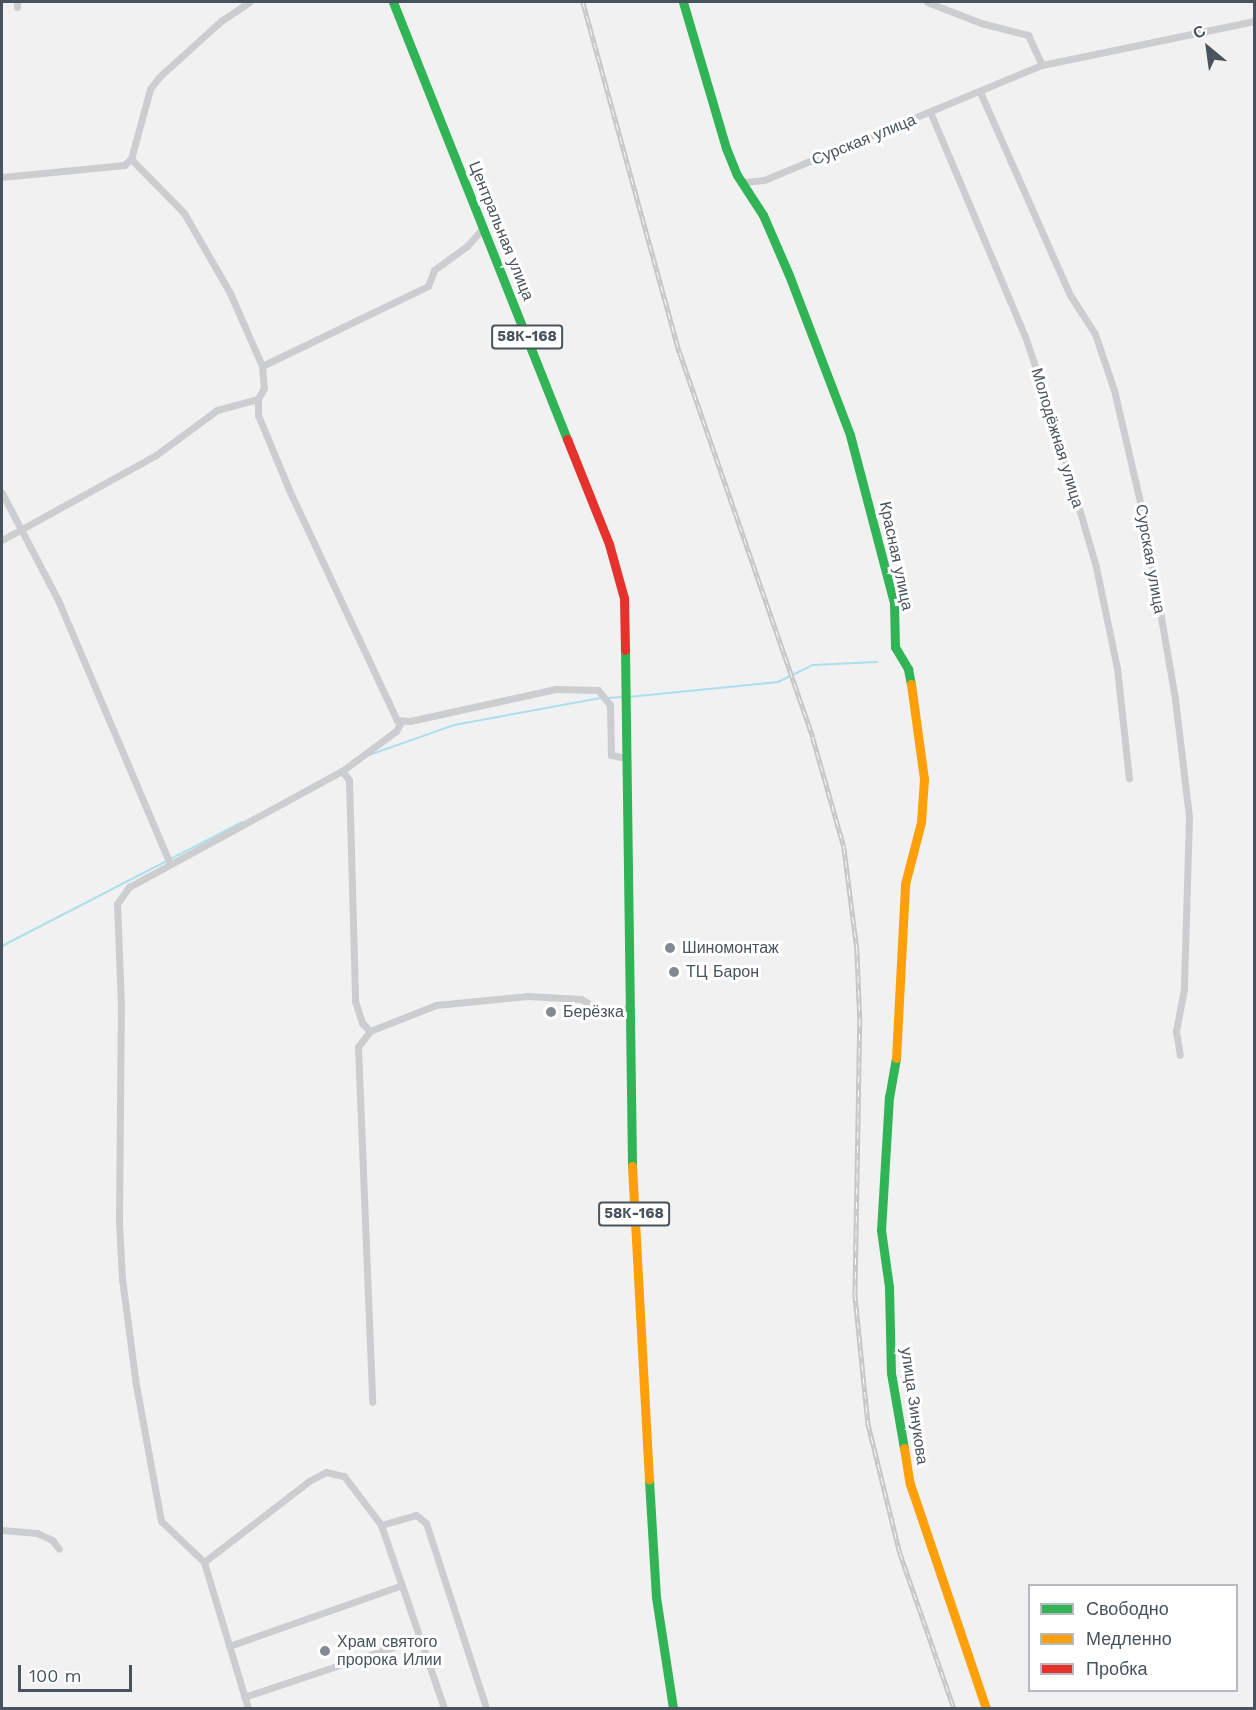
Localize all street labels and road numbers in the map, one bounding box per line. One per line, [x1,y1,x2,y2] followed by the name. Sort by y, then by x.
[809,110,919,170] street label: Сурская улица
[464,159,538,303] street label: Центральная улица
[491,325,563,349] road number: 58К-168
[1027,366,1087,510] street label: Молодёжная улица
[875,500,917,612] street label: Красная улица
[1131,503,1169,615] street label: Сурская улица
[598,1202,670,1226] road number: 58К-168
[896,1346,932,1466] street label: улица Зинукова

